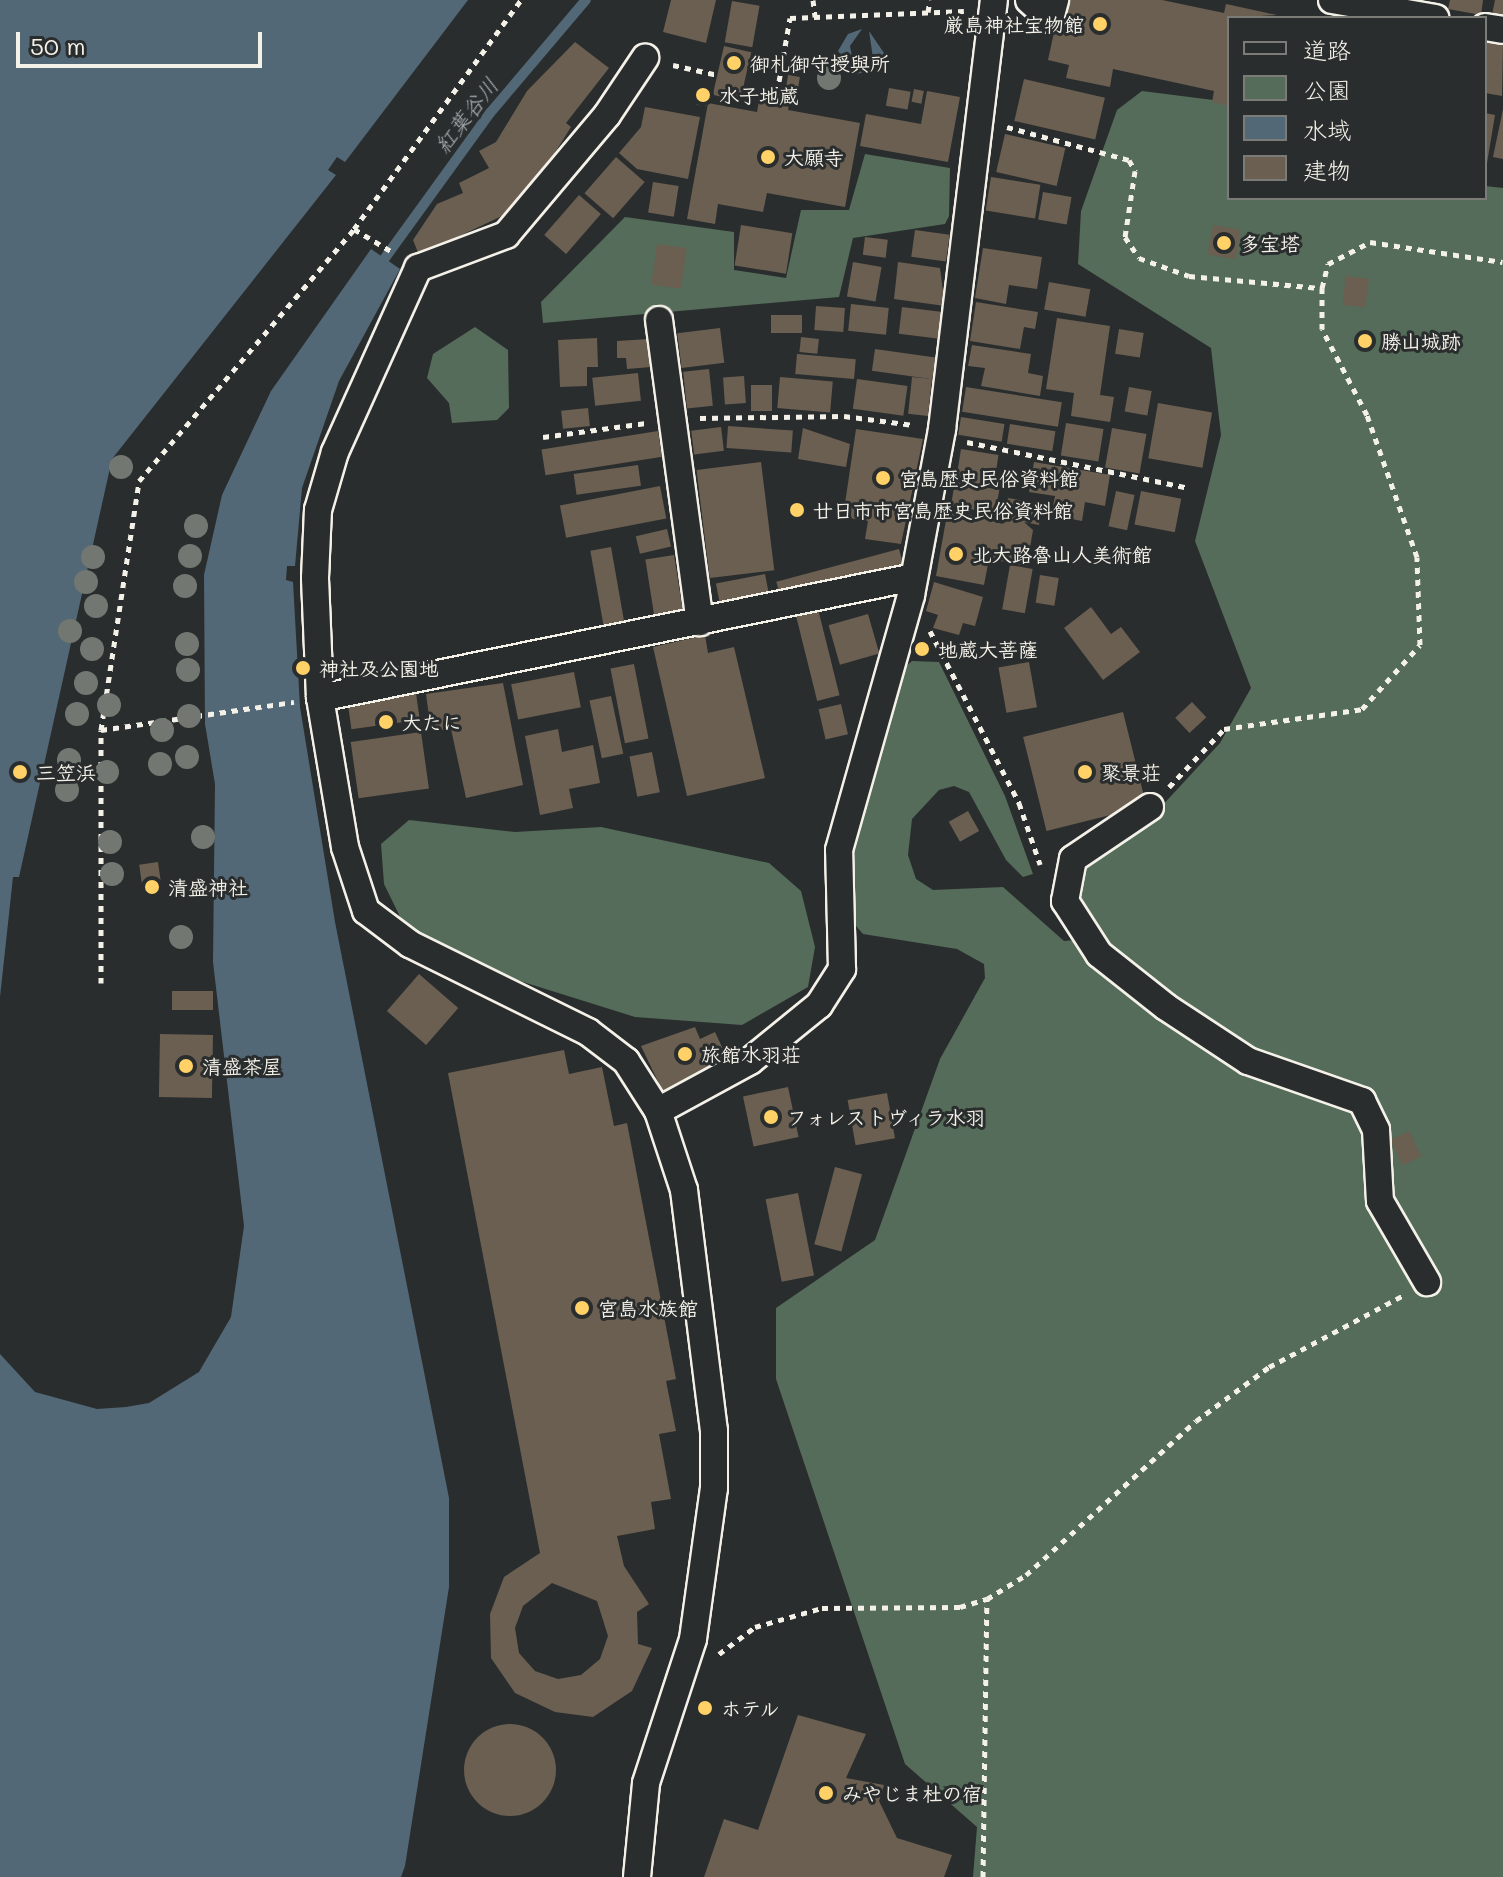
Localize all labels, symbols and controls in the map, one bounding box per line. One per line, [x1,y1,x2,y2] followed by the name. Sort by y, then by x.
[944,12,1084,36] place label: 厳島神社宝物館
[1091,15,1109,33] marker: 厳島神社宝物館
[20,16,266,66] scale bar
[1227,16,1487,200] legend
[30,30,86,61] text: 50 m
[1303,34,1351,65] text: 道路
[750,51,890,75] place label: 御札御守授與所
[725,54,743,72] marker: 御札御守授與所
[429,72,503,158] water label: 紅葉谷川
[1303,74,1351,105] text: 公園
[719,83,799,107] place label: 水子地蔵
[694,86,712,104] marker: 水子地蔵
[1303,114,1351,145] text: 水域
[784,145,844,169] place label: 大願寺
[759,148,777,166] marker: 大願寺
[1303,154,1351,185] text: 建物
[1240,231,1300,255] place label: 多宝塔
[1215,234,1233,252] marker: 多宝塔
[1381,329,1461,353] place label: 勝山城跡
[1356,332,1374,350] marker: 勝山城跡
[899,466,1079,490] place label: 宮島歴史民俗資料館
[874,469,892,487] marker: 宮島歴史民俗資料館
[813,498,1073,522] place label: 廿日市市宮島歴史民俗資料館
[788,501,806,519] marker: 廿日市市宮島歴史民俗資料館
[972,542,1152,566] place label: 北大路魯山人美術館
[947,545,965,563] marker: 北大路魯山人美術館
[938,637,1038,661] place label: 地蔵大菩薩
[913,640,931,658] marker: 地蔵大菩薩
[319,656,439,680] place label: 神社及公園地
[294,659,312,677] marker: 神社及公園地
[402,710,462,734] place label: 大たに
[377,713,395,731] marker: 大たに
[36,760,96,784] place label: 三笠浜
[1101,760,1161,784] place label: 聚景荘
[11,763,29,781] marker: 三笠浜
[1076,763,1094,781] marker: 聚景荘
[168,875,248,899] place label: 清盛神社
[143,878,161,896] marker: 清盛神社
[701,1042,801,1066] place label: 旅館水羽荘
[676,1045,694,1063] marker: 旅館水羽荘
[202,1054,282,1078] place label: 清盛茶屋
[177,1057,195,1075] marker: 清盛茶屋
[787,1105,987,1129] place label: フォレストヴィラ水羽
[762,1108,780,1126] marker: フォレストヴィラ水羽
[598,1296,698,1320] place label: 宮島水族館
[573,1299,591,1317] marker: 宮島水族館
[721,1696,781,1720] place label: ホテル
[696,1699,714,1717] marker: ホテル
[842,1781,982,1805] place label: みやじま杜の宿
[817,1784,835,1802] marker: みやじま杜の宿

